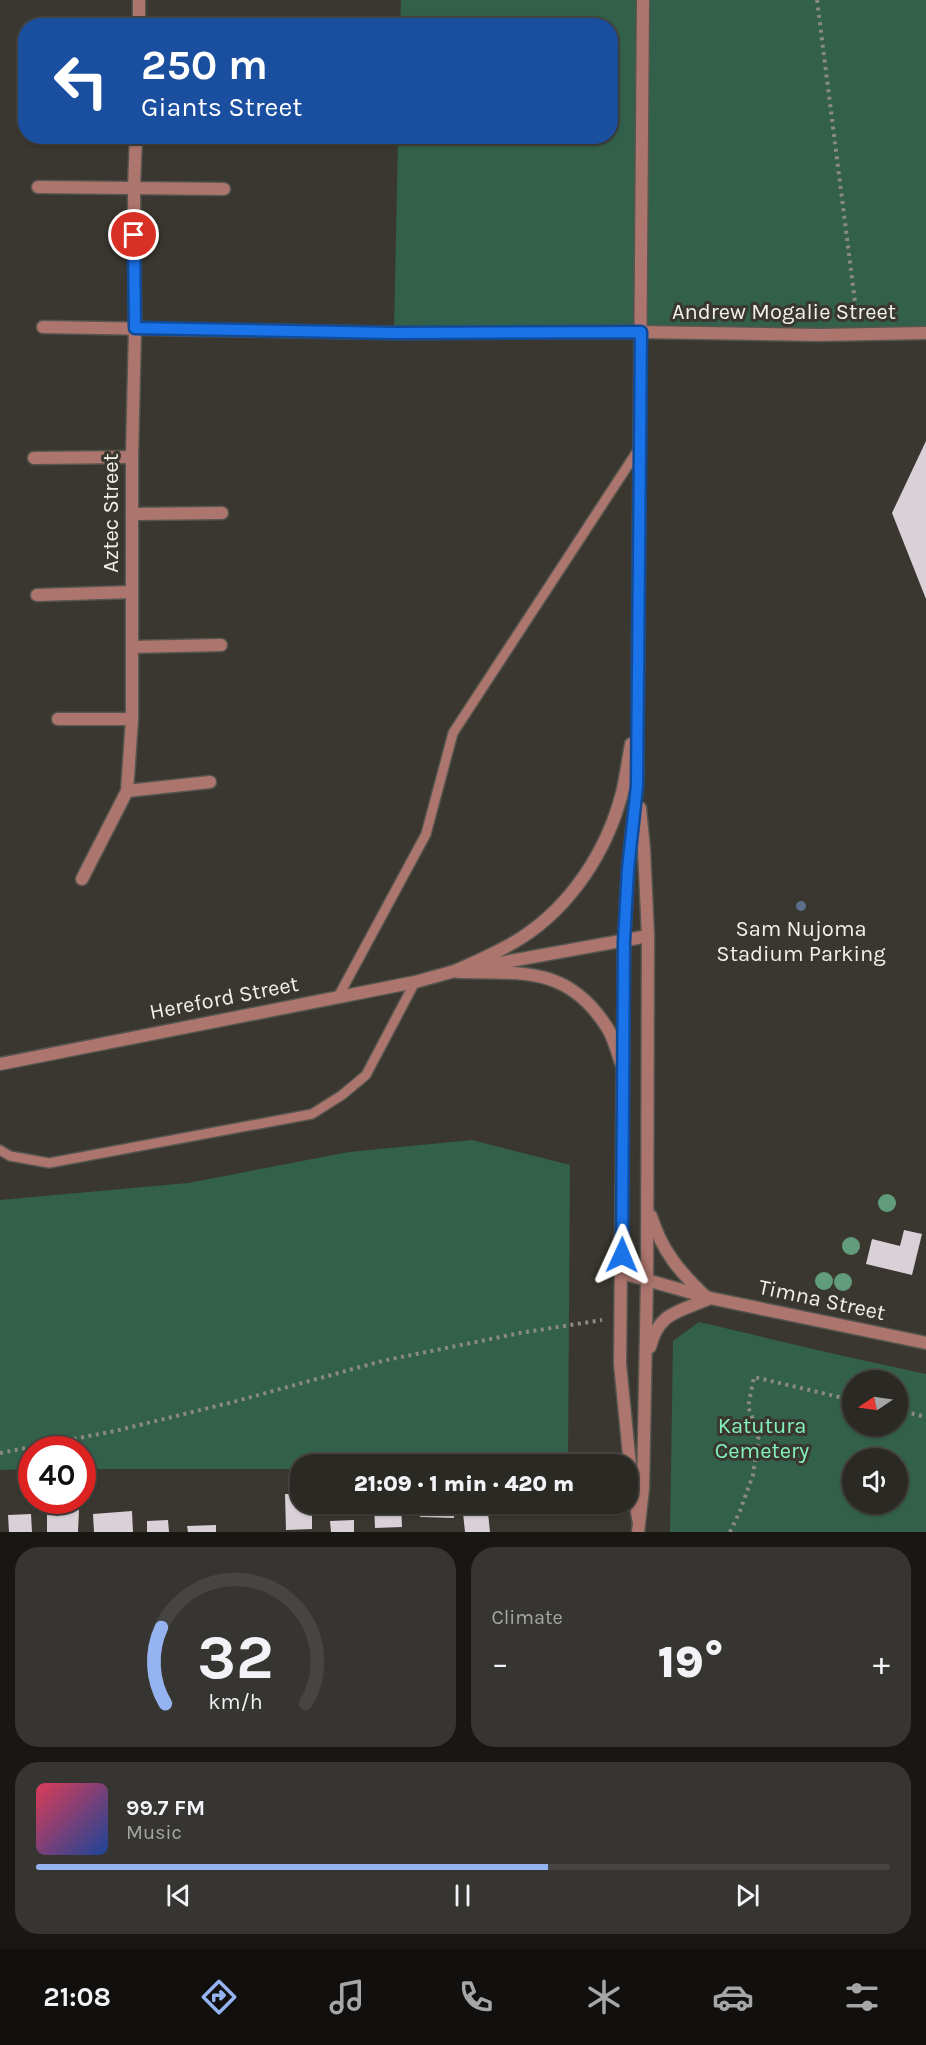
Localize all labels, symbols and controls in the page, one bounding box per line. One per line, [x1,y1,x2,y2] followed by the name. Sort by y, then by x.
[141,40,268,90] text: 250 m
[42,42,120,120] icon: left
[141,91,302,123] text: Giants Street
[108,209,159,260] pin
[117,218,150,251] icon: arrive
[672,299,896,325] street label: Andrew Mogalie Street
[98,453,124,573] street label: Aztec Street
[794,899,808,913] marker: Sam Nujoma Stadium Parking
[716,916,886,967] place label: Sam Nujoma Stadium Parking
[147,971,301,1025] street label: Hereford Street
[590,1223,654,1287] position arrow
[756,1274,888,1326] street label: Timna Street
[842,1370,908,1436] north arrow
[842,1370,908,1514] map controls
[715,1413,809,1464] park label: Katutura Cemetery
[18,1436,96,1514] speed limit sign: 40
[842,1448,908,1514] button: sound
[354,1471,574,1497] text: 21:09 · 1 min · 420 m
[492,1606,563,1629] text: Climate
[197,1621,274,1694] text: 32
[658,1636,724,1688] text: 19°
[492,1644,509,1682] text: −
[873,1644,890,1682] text: +
[208,1689,262,1714] text: km/h
[126,1795,205,1821] text: 99.7 FM
[126,1821,182,1844] text: Music
[162,1879,195,1912] icon: previous
[446,1879,479,1912] icon: pause
[731,1879,764,1912] icon: next
[198,1976,240,2018] icon: directions
[326,1976,368,2018] icon: music
[455,1976,497,2018] icon: phone
[583,1976,625,2018] icon: climate
[712,1976,754,2018] icon: car
[841,1976,883,2018] icon: filters
[43,1981,111,2013] text: 21:08

